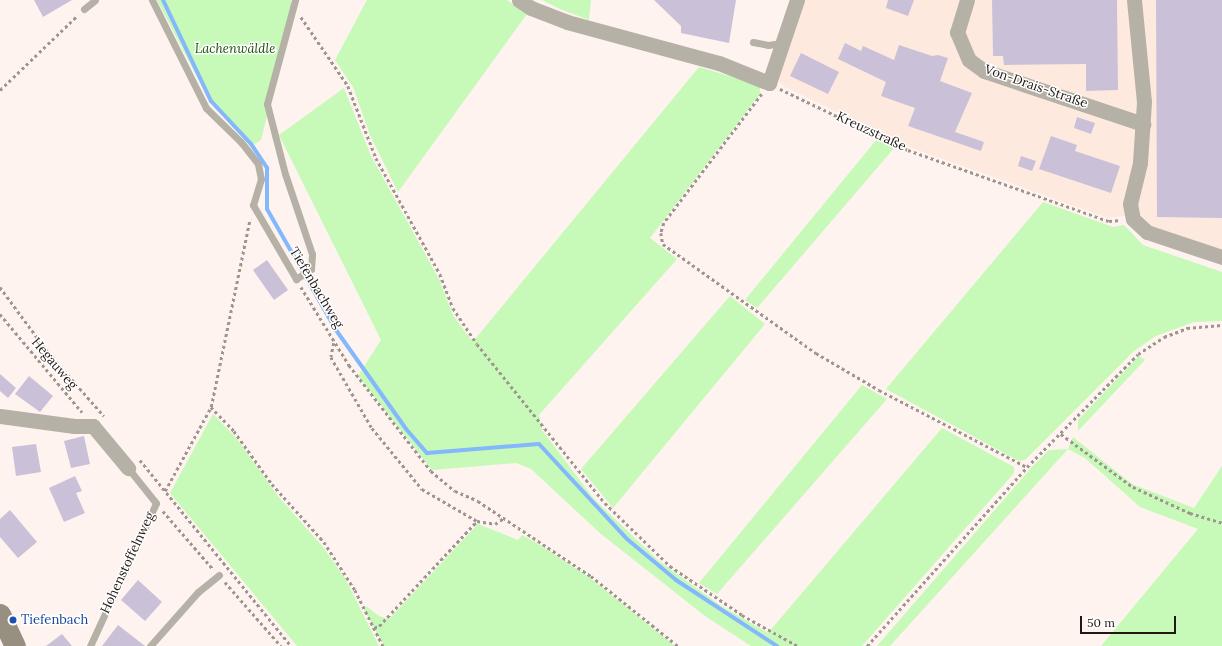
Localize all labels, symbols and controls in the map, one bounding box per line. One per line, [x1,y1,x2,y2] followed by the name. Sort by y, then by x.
[195,41,275,57] park label: Lachenwäldle
[982,62,1090,112] street label: Von-Drais-Straße
[834,109,908,155] street label: Kreuzstraße
[286,245,346,331] street label: Tiefenbachweg
[28,335,80,393] street label: Hegauweg
[98,510,158,616] street label: Hohenstoffelnweg
[1082,608,1178,634] scale bar
[21,612,88,628] place label: Tiefenbach
[8,615,18,625] marker: Tiefenbach
[1087,615,1115,630] text: 50 m

